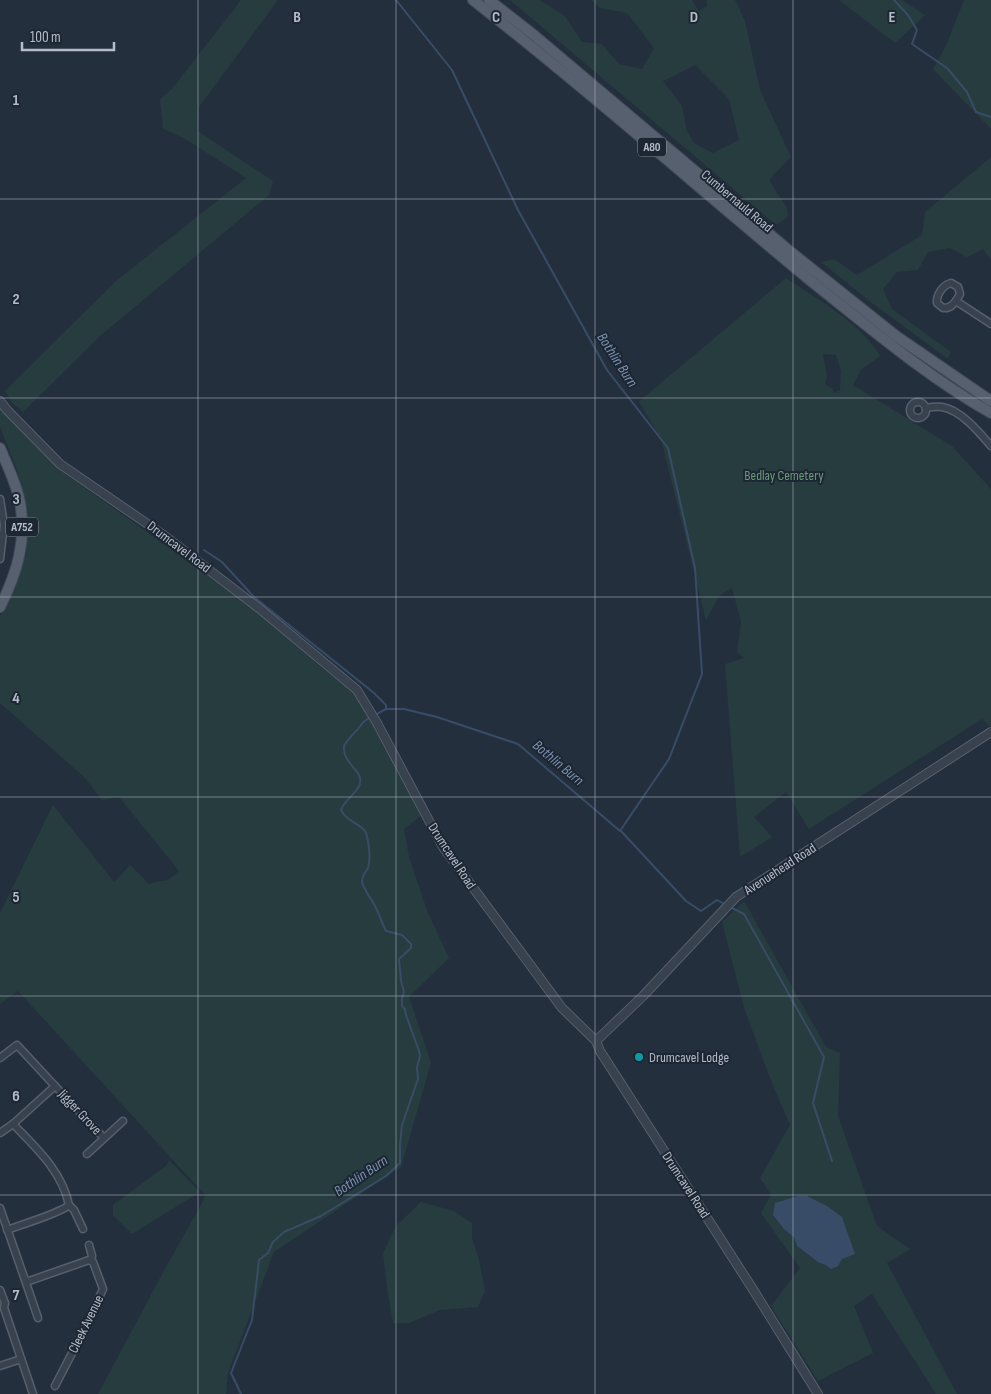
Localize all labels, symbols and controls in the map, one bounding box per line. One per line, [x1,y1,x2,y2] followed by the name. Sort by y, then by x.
[293,8,301,27] text: B
[492,8,500,27] text: C
[690,8,698,27] text: D
[889,8,896,27] text: E
[22,20,115,52] scale bar
[30,28,61,47] text: 100 m
[13,91,20,110] text: 1
[638,138,666,156] road number: A80
[698,166,776,236] street label: Cumbernauld Road
[12,290,20,309] text: 2
[592,329,642,391] water label: Bothlin Burn
[744,467,824,484] park label: Bedlay Cemetery
[12,490,20,509] text: 3
[144,517,214,577] street label: Drumcavel Road
[6,518,38,536] road number: A752
[12,689,20,708] text: 4
[529,736,587,790] water label: Bothlin Burn
[424,820,480,892] street label: Drumcavel Road
[740,839,819,899] street label: Avenuehead Road
[12,888,20,907] text: 5
[649,1049,729,1066] place label: Drumcavel Lodge
[633,1051,645,1063] marker: Drumcavel Lodge
[54,1085,105,1138] street label: Jigger Grove
[12,1087,20,1106] text: 6
[658,1149,714,1221] street label: Drumcavel Road
[330,1151,392,1201] water label: Bothlin Burn
[13,1286,20,1305] text: 7
[65,1292,107,1356] street label: Cleek Avenue

